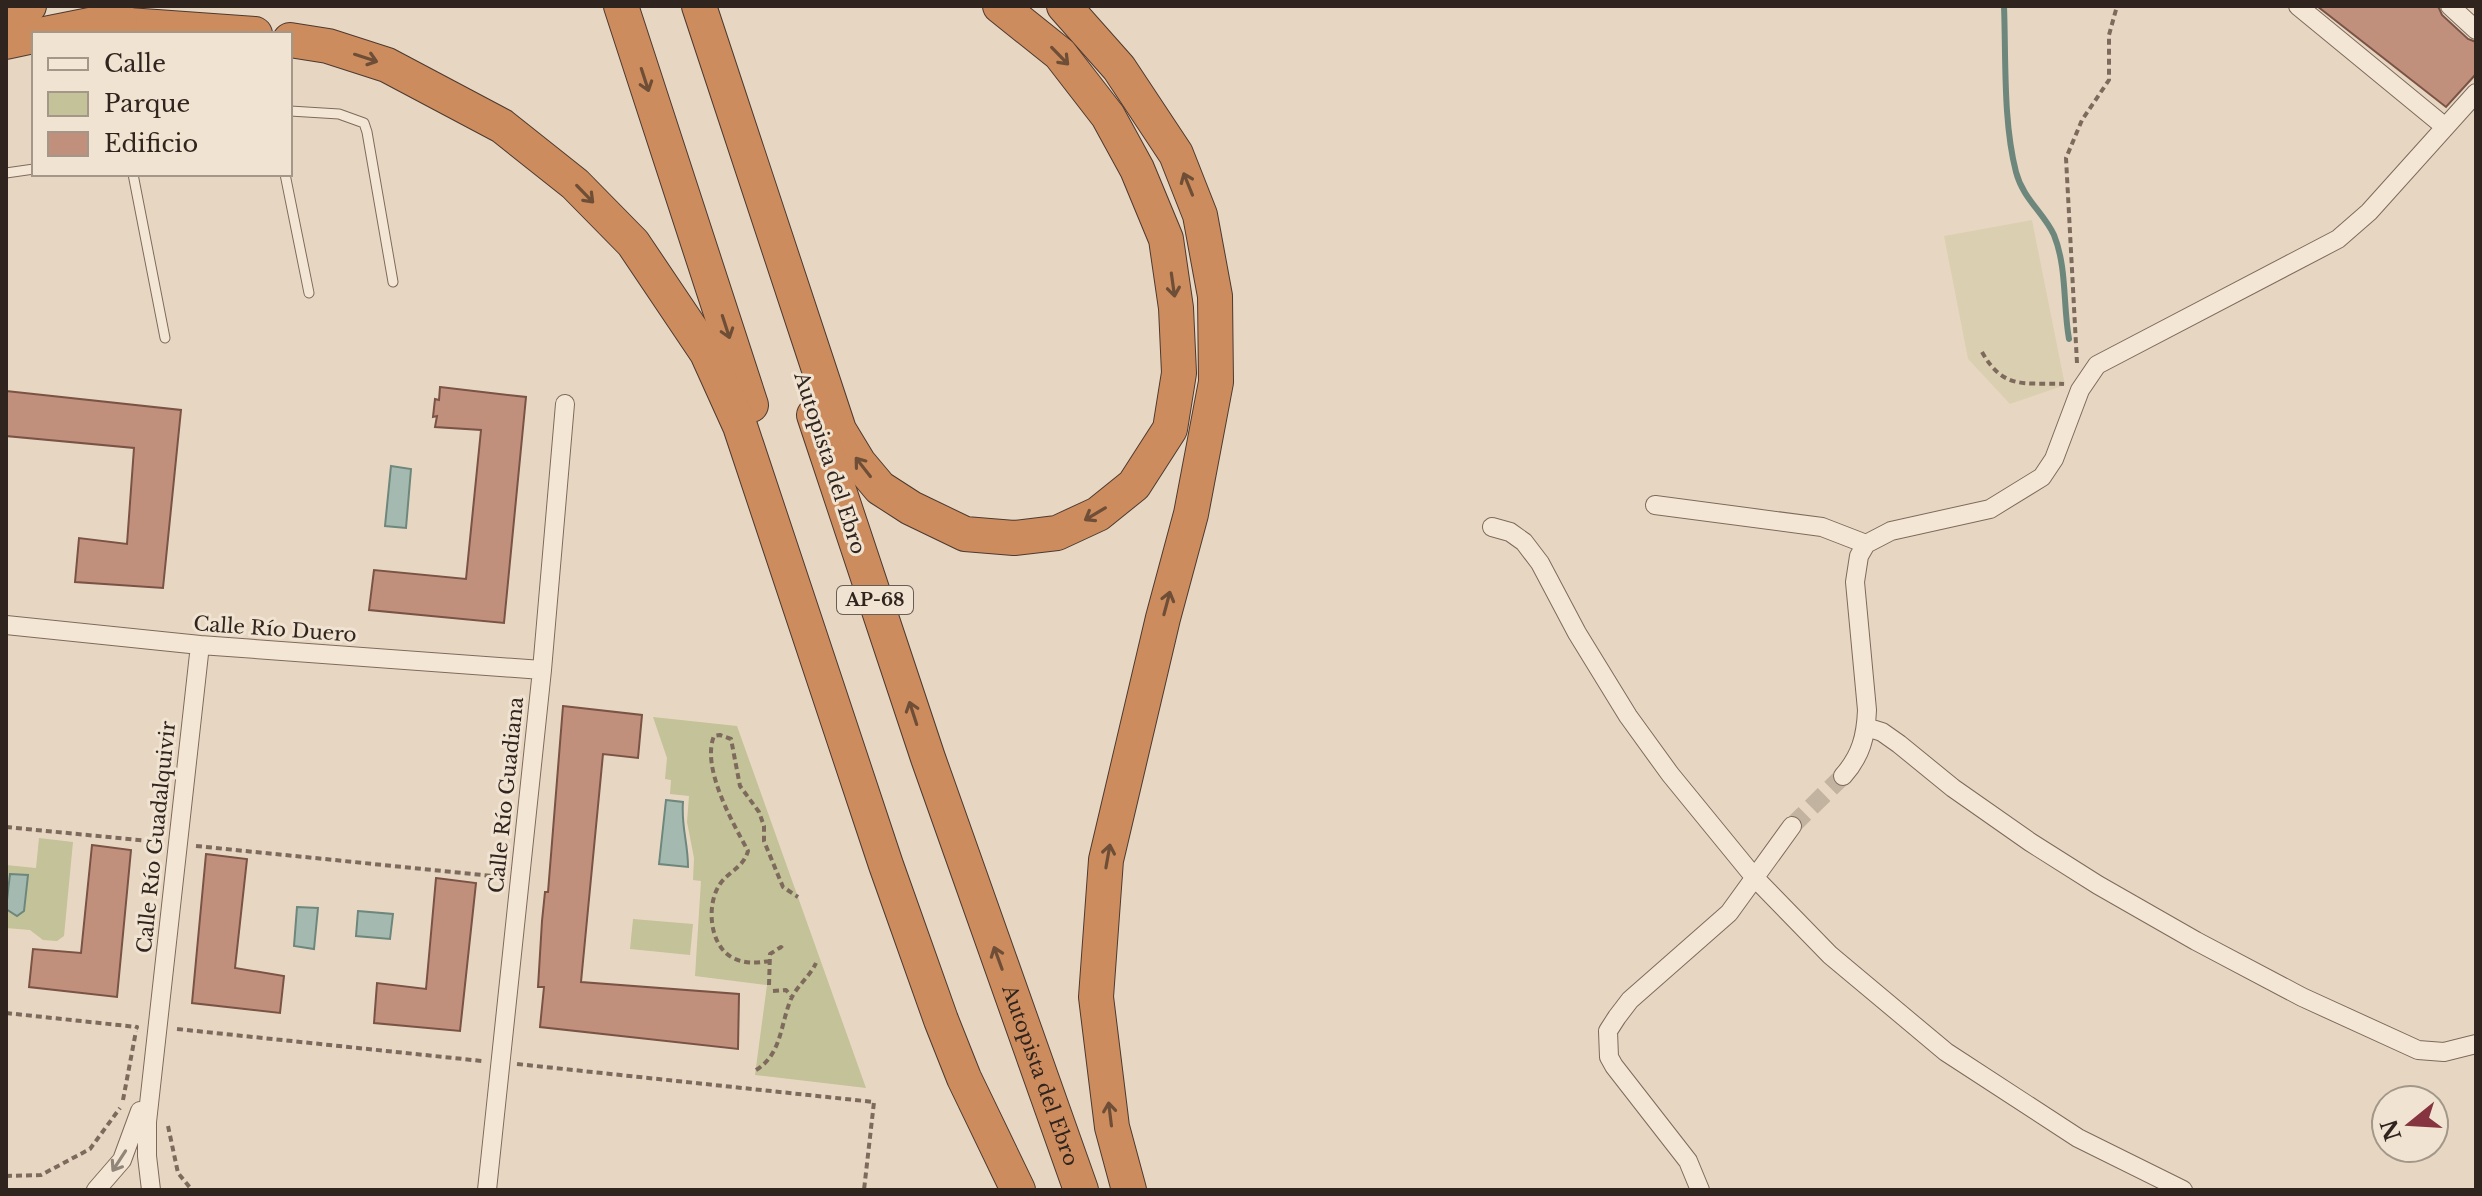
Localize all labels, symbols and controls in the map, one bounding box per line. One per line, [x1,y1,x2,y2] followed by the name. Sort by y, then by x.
[32,32,292,176] legend
[1050,46,1069,66] one-way arrow
[104,49,166,78] text: Calle
[353,52,378,67] one-way arrow
[639,67,653,92] one-way arrow
[104,89,190,118] text: Parque
[104,129,198,158] text: Edificio
[1180,172,1194,197] one-way arrow
[575,184,594,203] one-way arrow
[1166,272,1181,297] one-way arrow
[719,314,734,340] one-way arrow
[789,368,871,557] street label: Autopista del Ebro
[854,457,871,478] one-way arrow
[1084,506,1107,522] one-way arrow
[837,586,913,614] road number: AP-68
[1161,590,1176,616] one-way arrow
[193,611,357,647] street label: Calle Río Duero
[484,695,528,894] street label: Calle Río Guadiana
[905,700,920,725] one-way arrow
[132,719,180,954] street label: Calle Río Guadalquivir
[1101,843,1116,869] one-way arrow
[990,946,1005,971] one-way arrow
[997,981,1083,1169] street label: Autopista del Ebro
[2370,1084,2450,1164] north arrow
[1103,1101,1118,1128] one-way arrow
[2375,1116,2407,1144] text: N
[110,1149,126,1172] one-way arrow

